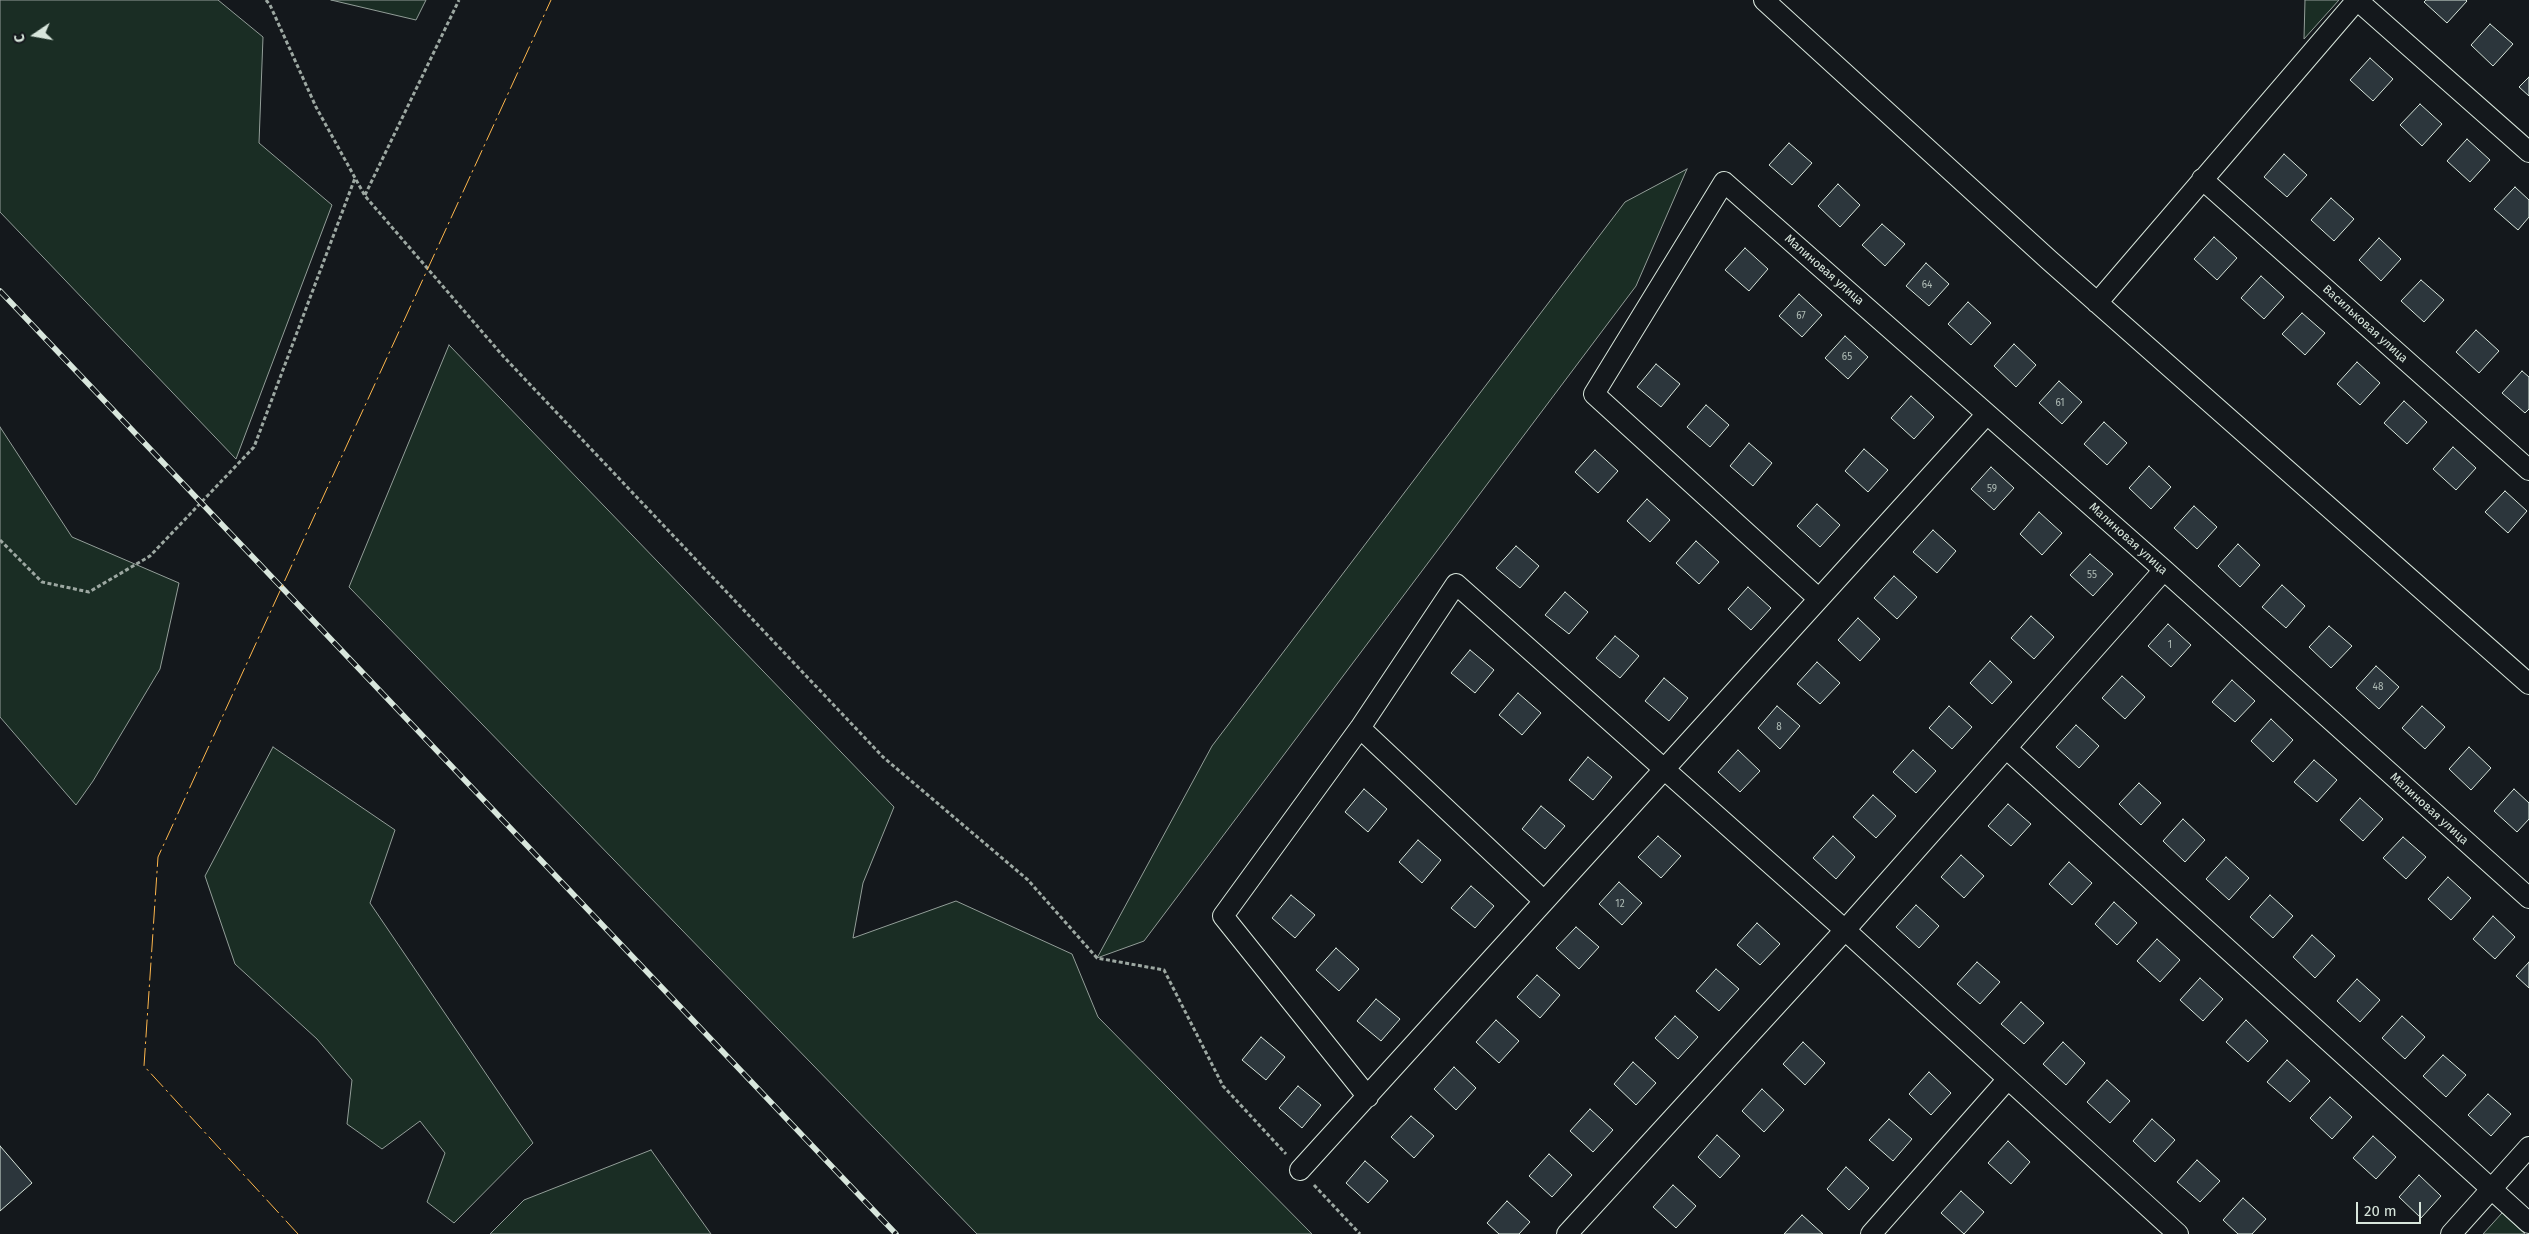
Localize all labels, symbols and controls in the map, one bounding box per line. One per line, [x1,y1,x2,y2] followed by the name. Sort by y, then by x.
[10,10,60,60] north arrow
[11,33,29,44] text: С
[1781,232,1867,308] street label: Малиновая улица
[1922,279,1932,291] house number: 64
[2320,282,2410,366] street label: Васильковая улица
[1796,310,1806,322] house number: 67
[1842,351,1852,363] house number: 65
[2055,397,2065,409] house number: 61
[1987,483,1997,495] house number: 59
[2086,500,2170,578] street label: Малиновая улица
[2087,569,2097,581] house number: 55
[2168,639,2172,651] house number: 1
[2373,681,2383,693] house number: 48
[1776,721,1782,733] house number: 8
[2387,770,2471,848] street label: Малиновая улица
[1615,898,1625,910] house number: 12
[2359,1192,2424,1224] scale bar
[2364,1202,2397,1220] text: 20 m

